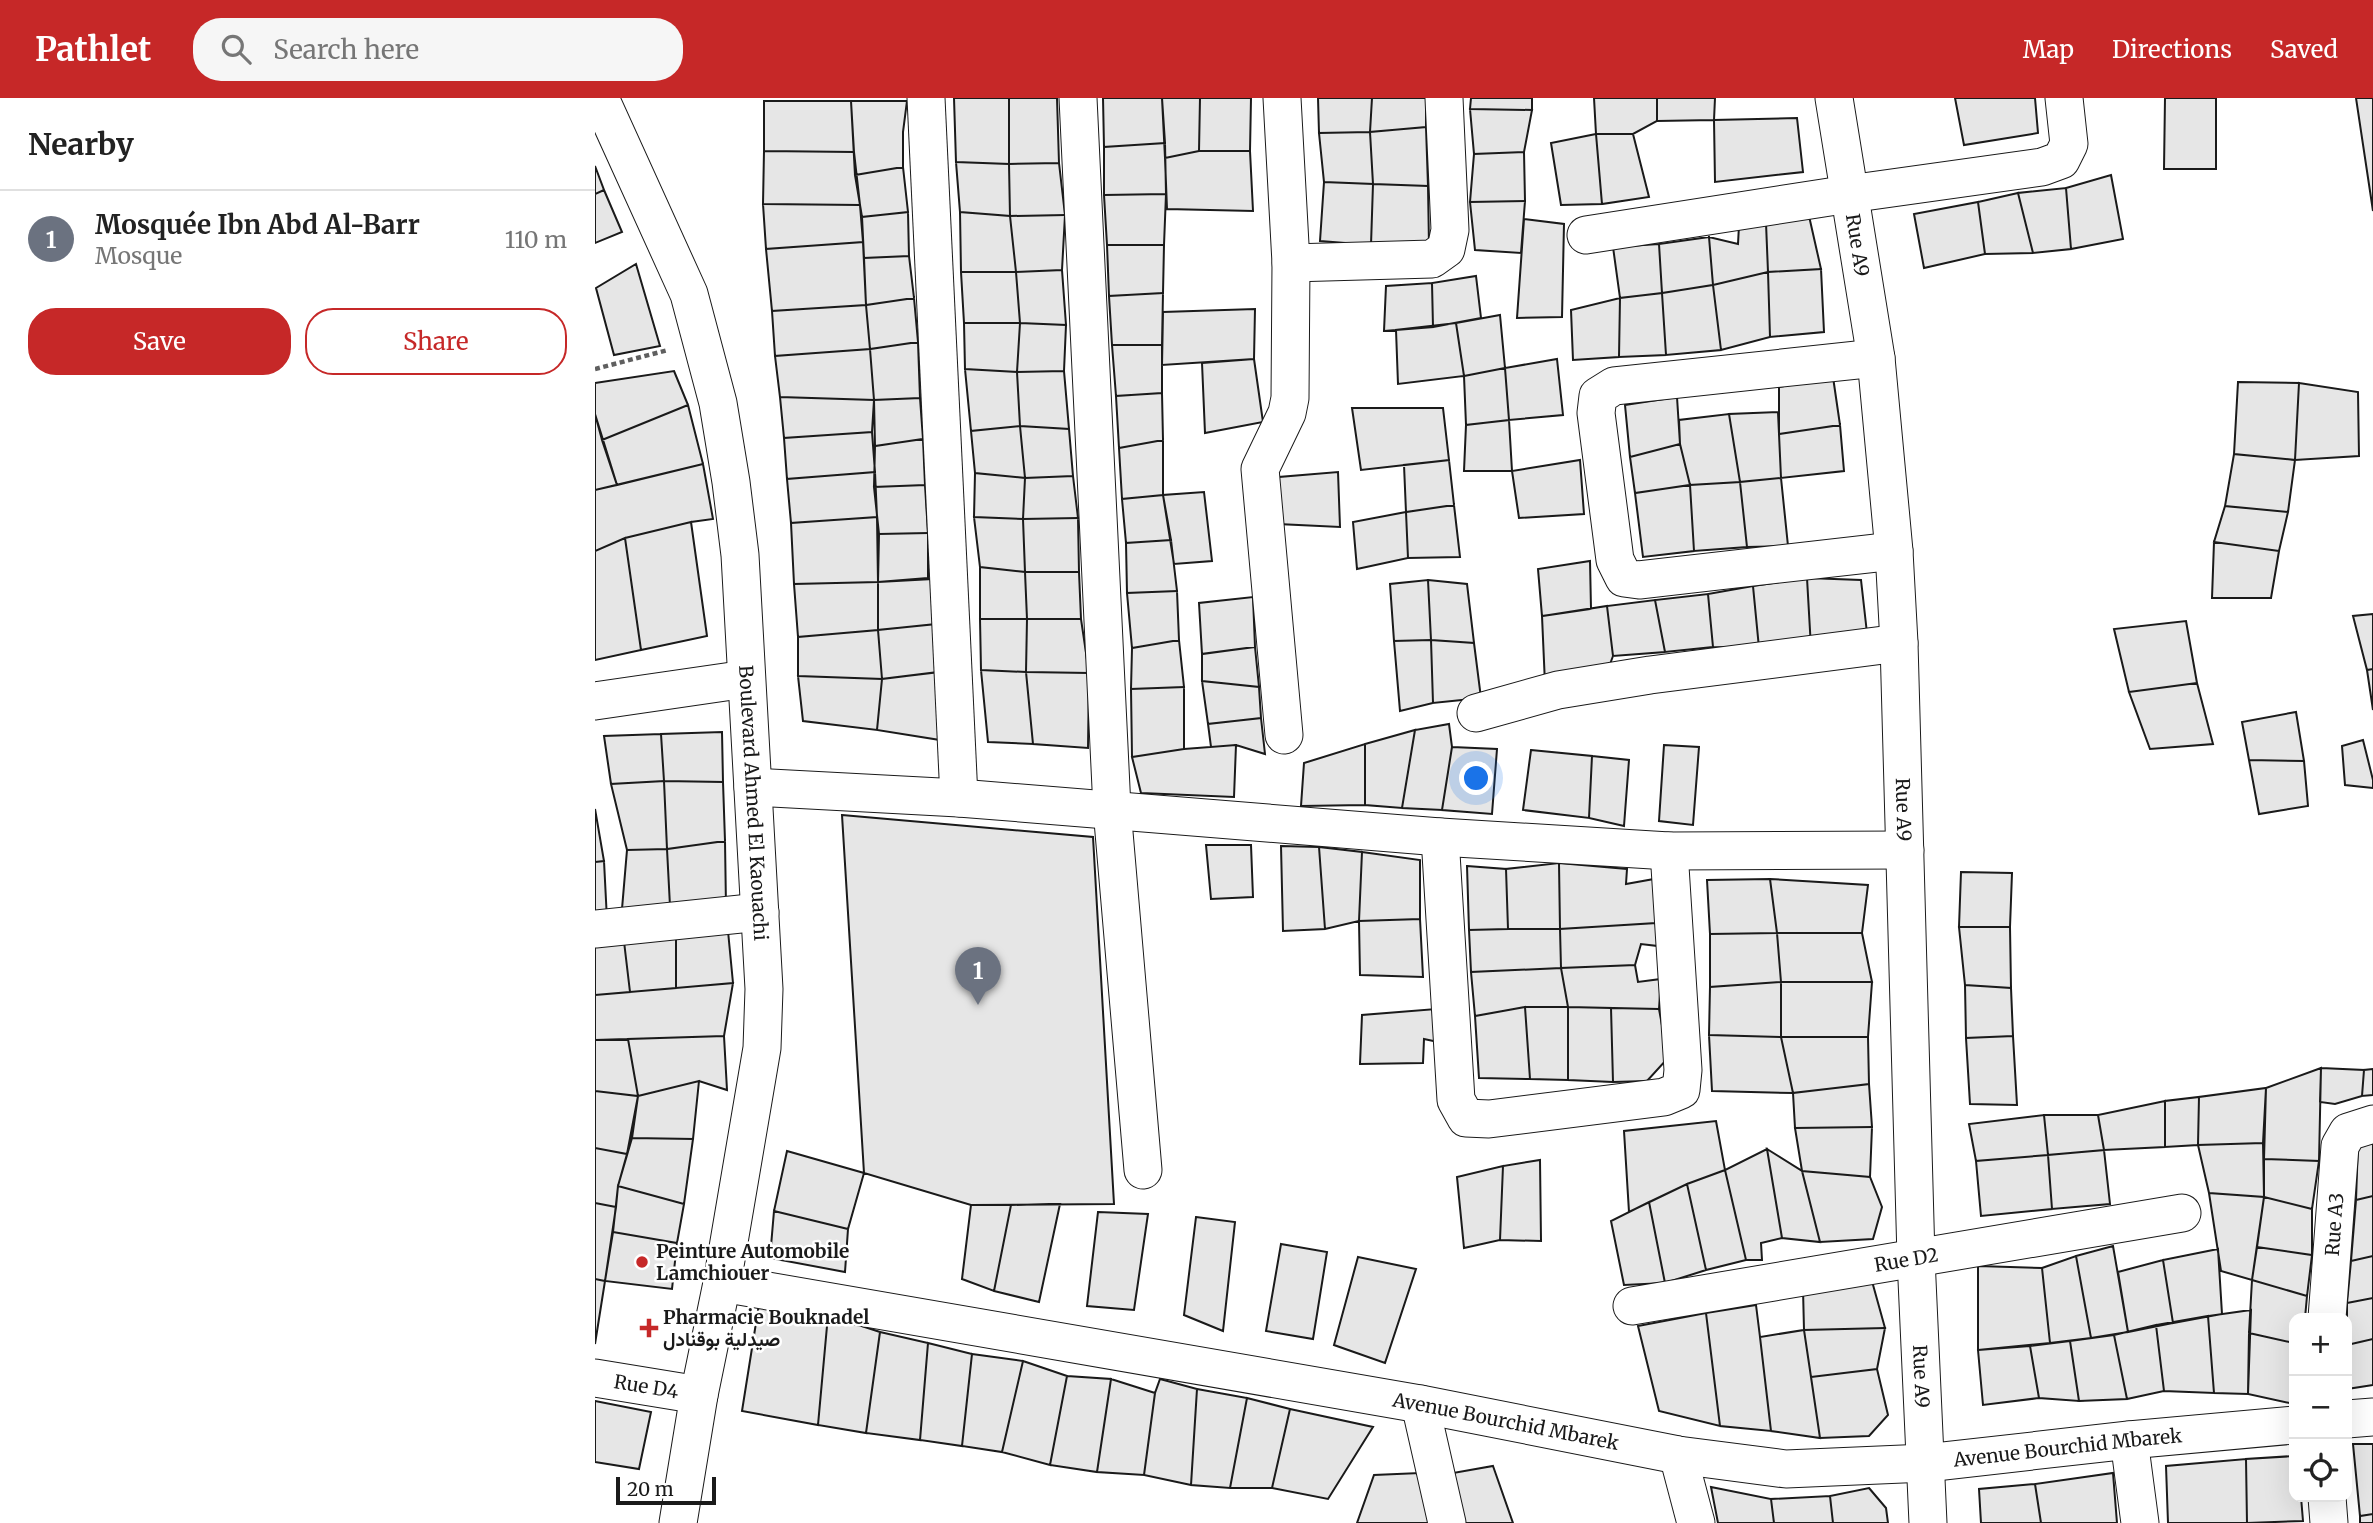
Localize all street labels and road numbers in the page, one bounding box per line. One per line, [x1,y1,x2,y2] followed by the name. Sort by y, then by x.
[1841,212,1875,278] street label: Rue A9
[734,665,773,941] street label: Boulevard Ahmed El Kaouachi
[1891,778,1916,842] street label: Rue A9
[2320,1192,2348,1257] street label: Rue A3
[1872,1242,1940,1277] street label: Rue D2
[1908,1344,1935,1408] street label: Rue A9
[612,1369,681,1404] street label: Rue D4
[1390,1387,1621,1455] street label: Avenue Bourchid Mbarek
[1951,1423,2183,1472] street label: Avenue Bourchid Mbarek

